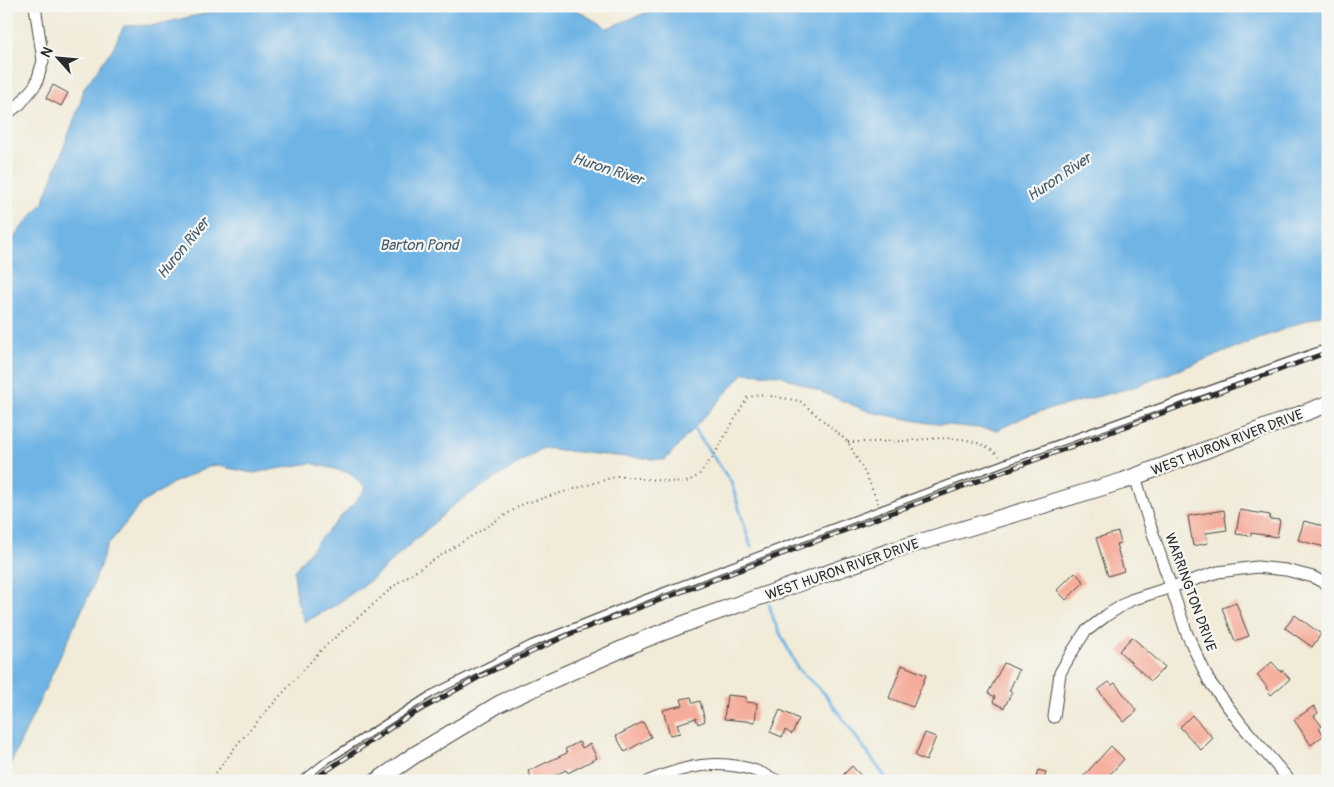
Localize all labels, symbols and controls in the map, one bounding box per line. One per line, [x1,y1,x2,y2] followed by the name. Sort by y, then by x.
[32,32,82,82] north arrow
[37,44,57,60] text: N
[1024,148,1096,206] water label: Huron River
[570,149,647,190] water label: Huron River
[153,213,215,283] water label: Huron River
[380,236,460,255] water label: Barton Pond
[1149,406,1305,479] street label: WEST HURON RIVER DRIVE
[1161,531,1220,654] street label: WARRINGTON DRIVE
[763,535,921,604] street label: WEST HURON RIVER DRIVE

